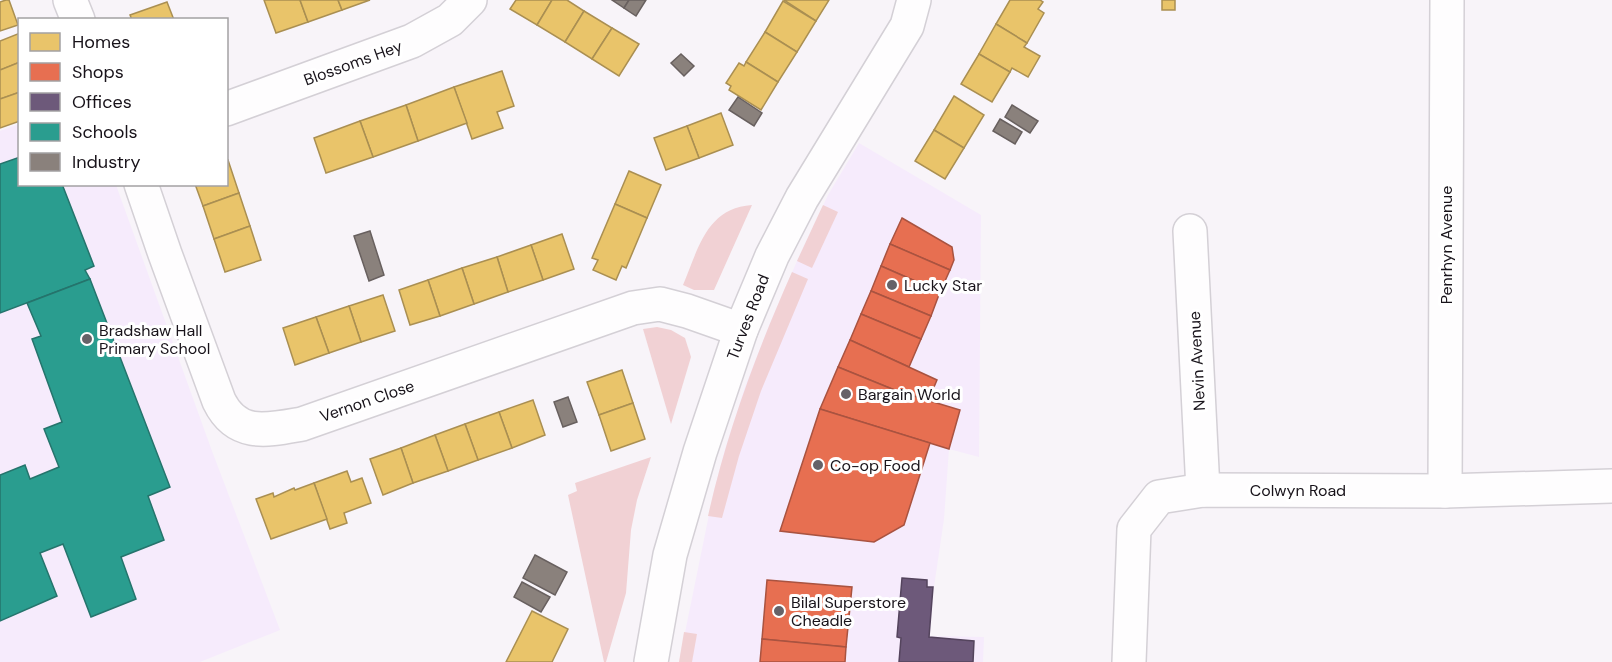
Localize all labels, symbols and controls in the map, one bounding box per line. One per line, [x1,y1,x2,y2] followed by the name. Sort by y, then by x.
[18,18,228,186] legend
[72,30,130,54] text: Homes
[301,35,405,91] street label: Blossoms Hey
[72,60,124,84] text: Shops
[72,90,132,114] text: Offices
[72,120,137,144] text: Schools
[72,150,141,174] text: Industry
[1436,186,1457,304] street label: Penrhyn Avenue
[722,271,774,363] street label: Turves Road
[904,275,982,296] place label: Lucky Star
[885,278,899,292] marker: Lucky Star
[1184,311,1210,411] street label: Nevin Avenue
[99,320,210,359] place label: Bradshaw Hall Primary School
[80,332,94,346] marker: Bradshaw Hall Primary School
[317,375,417,427] street label: Vernon Close
[858,384,961,405] place label: Bargain World
[839,387,853,401] marker: Bargain World
[830,455,921,476] place label: Co-op Food
[811,458,825,472] marker: Co-op Food
[1250,480,1346,501] street label: Colwyn Road
[791,592,906,631] place label: Bilal Superstore Cheadle
[772,604,786,618] marker: Bilal Superstore Cheadle

